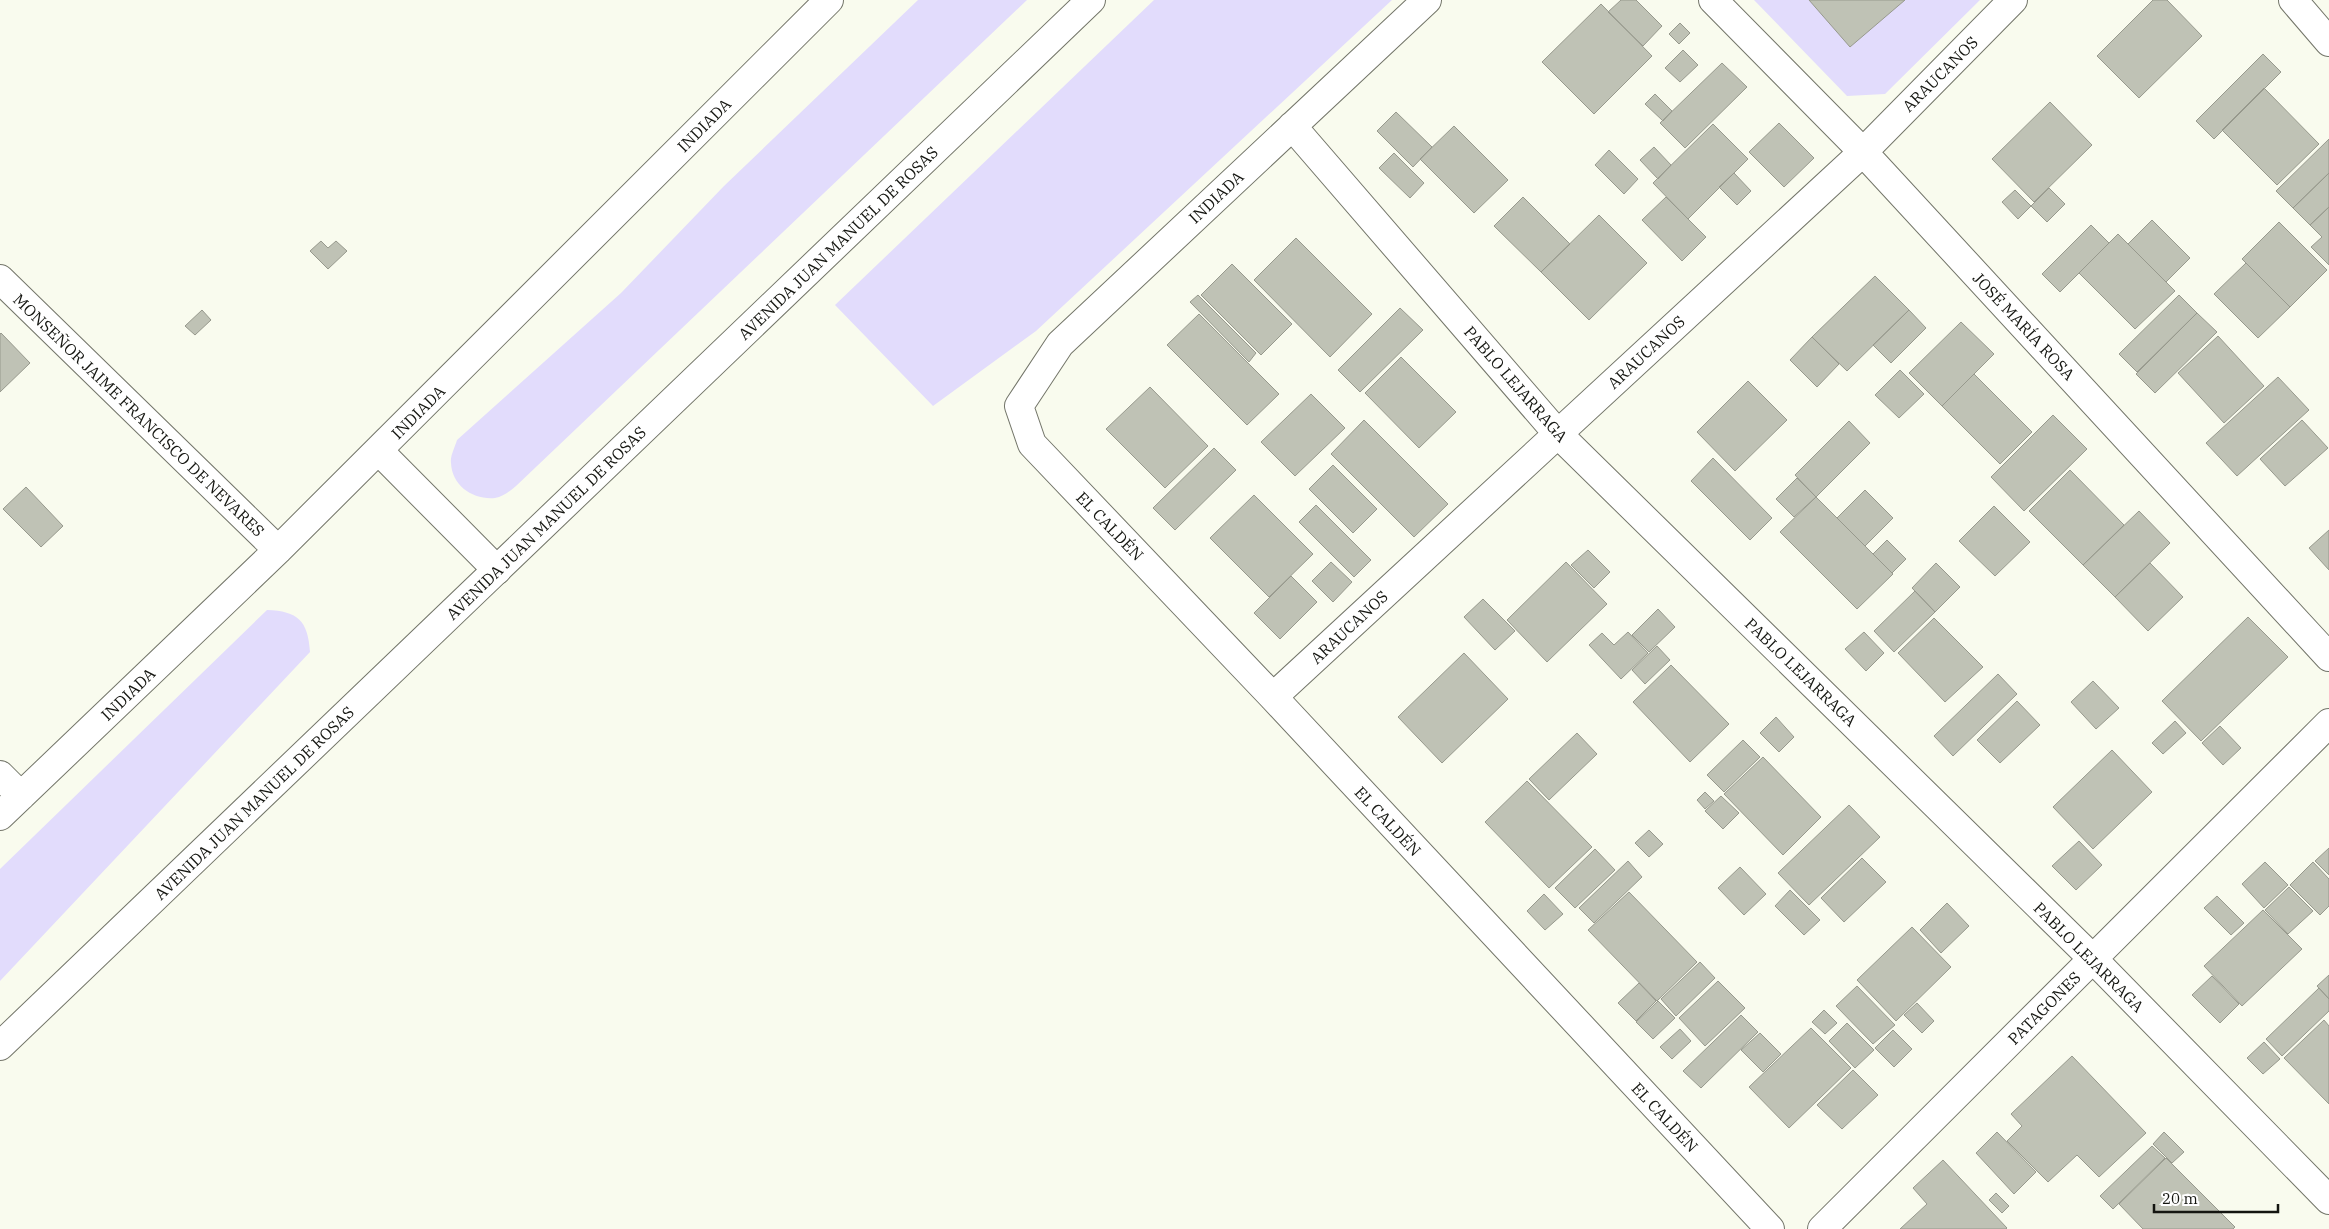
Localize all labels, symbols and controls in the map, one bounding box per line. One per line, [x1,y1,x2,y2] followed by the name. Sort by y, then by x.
[1898,32,1982,116] street label: ARAUCANOS
[673,94,735,156] street label: INDIADA
[734,142,942,344] street label: AVENIDA JUAN MANUEL DE ROSAS
[1184,167,1248,227] street label: INDIADA
[1969,267,2080,384] street label: JOSÉ MARÍA ROSA
[9,289,269,541] street label: MONSEÑOR JAIME FRANCISCO DE NEVARES
[1603,311,1689,393] street label: ARAUCANOS
[1460,322,1572,446] street label: PABLO LEJARRAGA
[387,381,449,443] street label: INDIADA
[442,422,650,624] street label: AVENIDA JUAN MANUEL DE ROSAS
[1072,487,1149,565] street label: EL CALDÉN
[1306,586,1392,668] street label: ARAUCANOS
[1741,614,1861,730] street label: PABLO LEJARRAGA
[97,663,159,725] street label: INDIADA
[150,702,358,904] street label: AVENIDA JUAN MANUEL DE ROSAS
[1351,781,1426,860] street label: EL CALDÉN
[2030,898,2148,1016] street label: PABLO LEJARRAGA
[2003,967,2085,1049] street label: PATAGONES
[1628,1077,1703,1156] street label: EL CALDÉN
[2154,1182,2278,1214] scale bar
[2162,1189,2198,1208] text: 20 m

